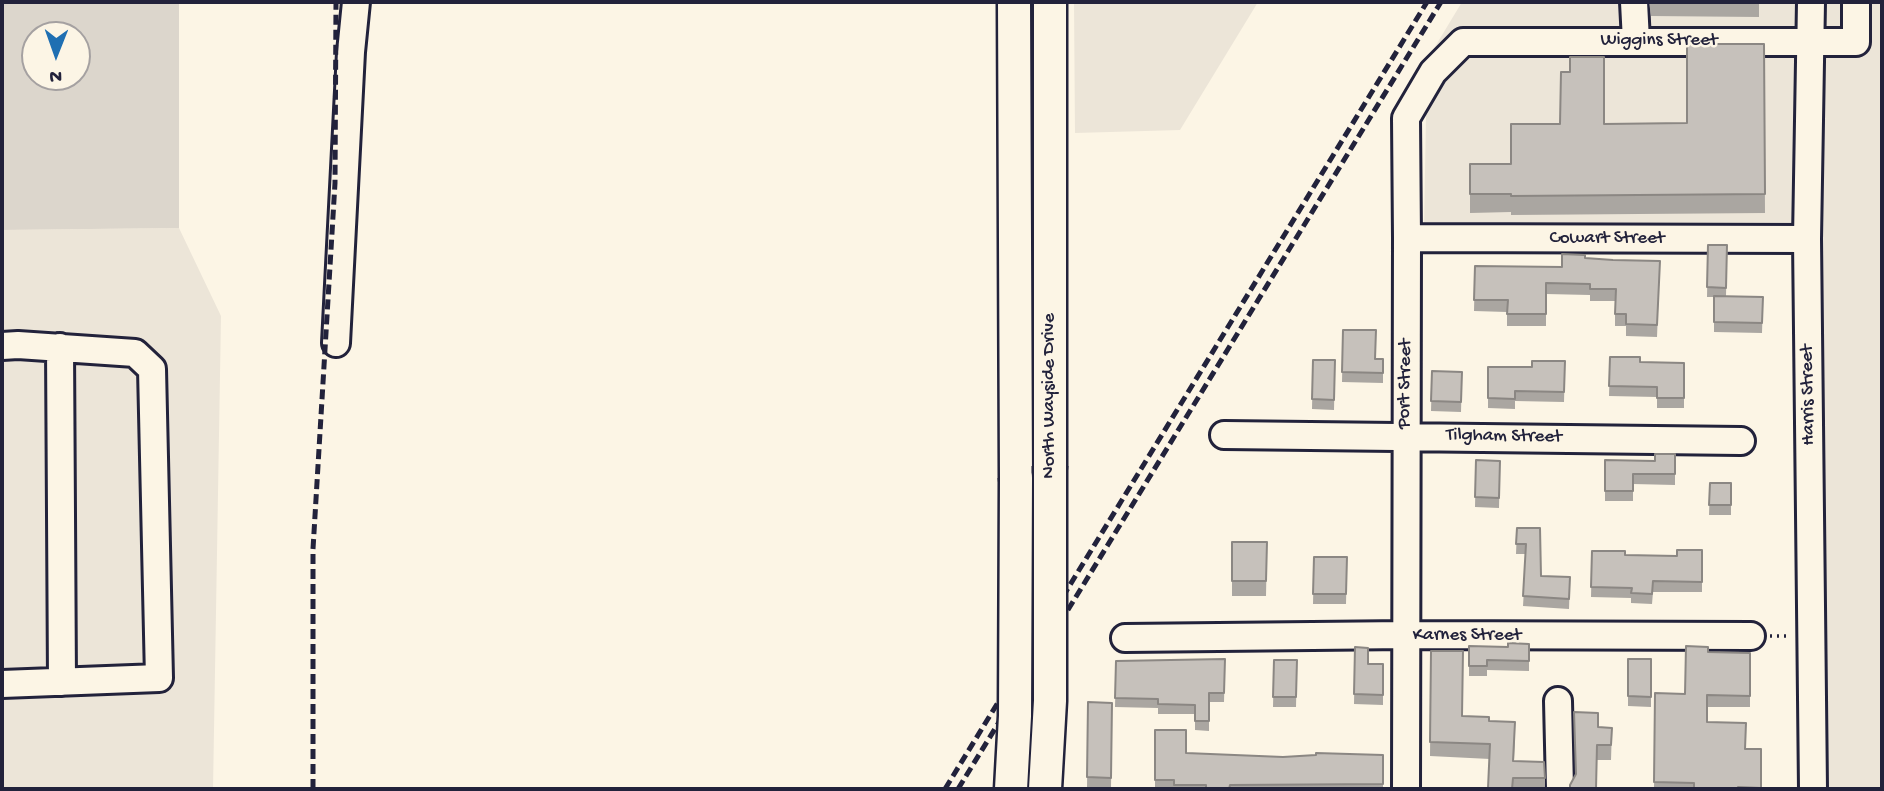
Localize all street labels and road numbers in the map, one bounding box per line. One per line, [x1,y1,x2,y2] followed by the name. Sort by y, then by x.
[1600,30,1718,52] street label: Wiggins Street
[1549,228,1665,250] street label: Cowart Street
[1039,313,1061,479] street label: North Wayside Drive
[1394,339,1418,429] street label: Port Street
[1797,344,1821,446] street label: Harris Street
[1446,425,1562,449] street label: Tilgham Street
[1413,625,1521,647] street label: Karnes Street

